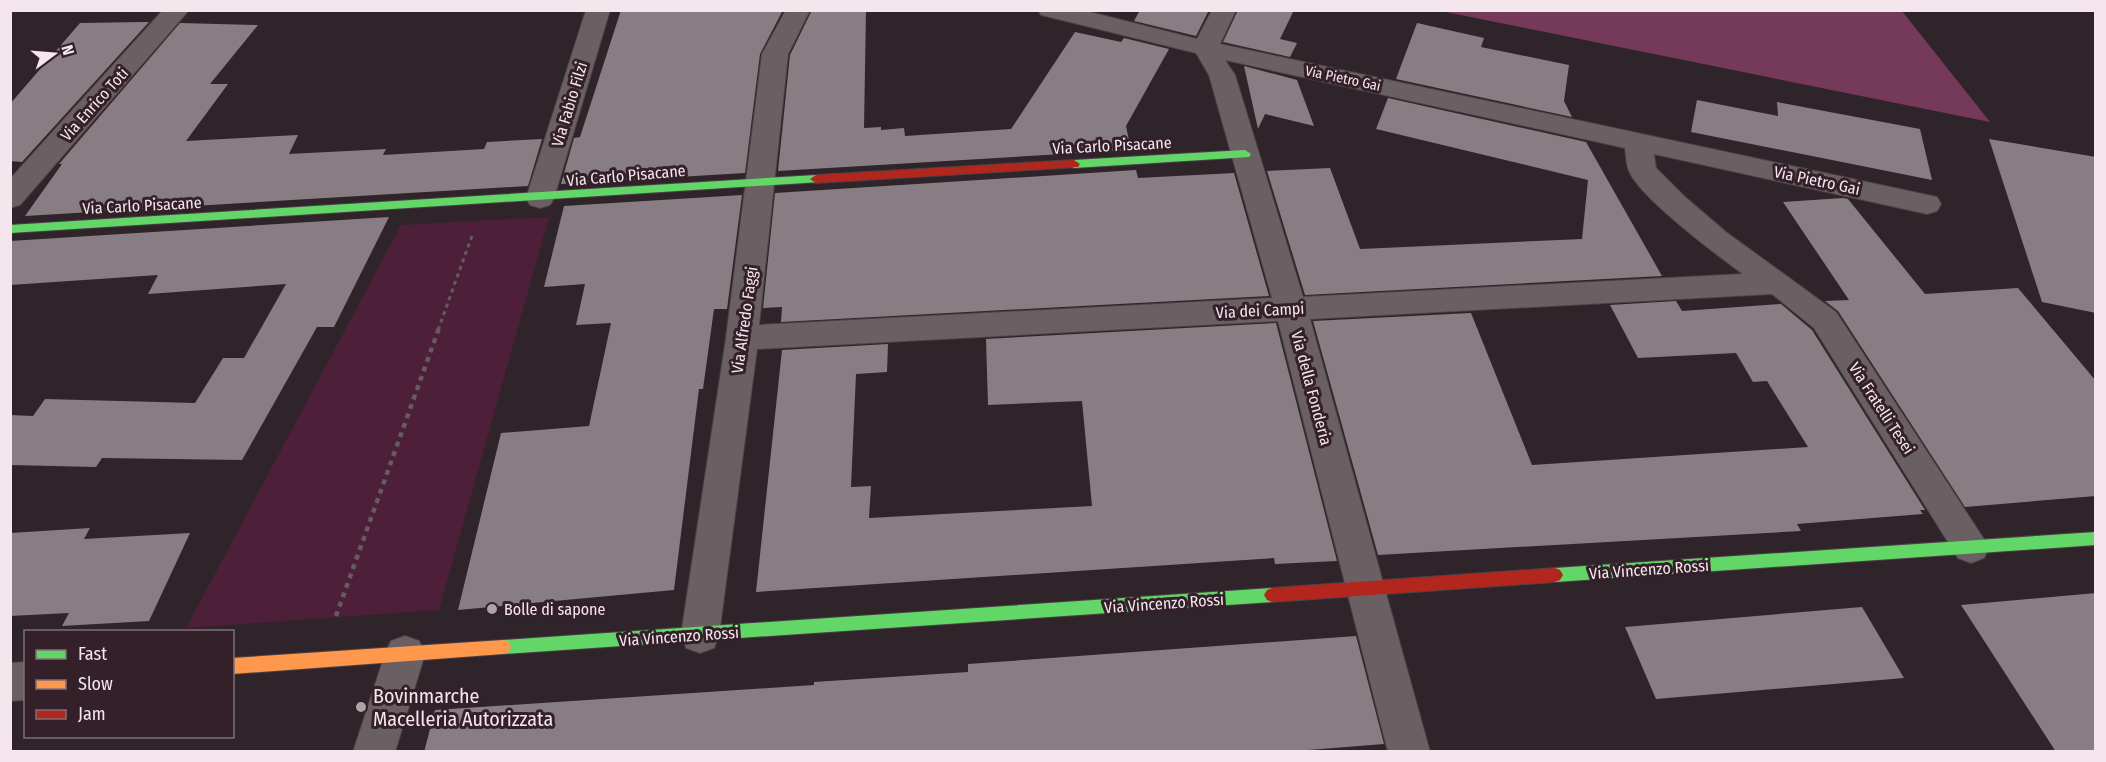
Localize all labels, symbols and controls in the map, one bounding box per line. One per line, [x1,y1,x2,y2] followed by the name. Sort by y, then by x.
[24,24,84,84] north arrow
[57,43,78,57] text: N
[548,59,591,149] street label: Via Fabio Filzi
[1304,62,1382,95] street label: Via Pietro Gai
[56,64,132,145] street label: Via Enrico Toti
[1052,133,1172,158] street label: Via Carlo Pisacane
[566,161,686,190] street label: Via Carlo Pisacane
[1772,162,1862,199] street label: Via Pietro Gai
[82,193,202,218] street label: Via Carlo Pisacane
[728,265,761,375] street label: Via Alfredo Faggi
[1215,299,1305,322] street label: Via dei Campi
[1287,329,1336,447] street label: Via della Fonderia
[1845,359,1918,458] street label: Via Fratelli Tesei
[1588,556,1710,583] street label: Via Vincenzo Rossi
[1103,590,1225,617] street label: Via Vincenzo Rossi
[504,600,605,619] place label: Bolle di sapone
[485,602,499,616] marker: Bolle di sapone
[618,623,740,650] street label: Via Vincenzo Rossi
[24,630,234,738] legend
[78,643,107,665] text: Fast
[78,673,113,695] text: Slow
[373,684,553,731] place label: Bovinmarche Macelleria Autorizzata
[354,700,368,714] marker: Bovinmarche Macelleria Autorizzata
[78,703,106,725] text: Jam

